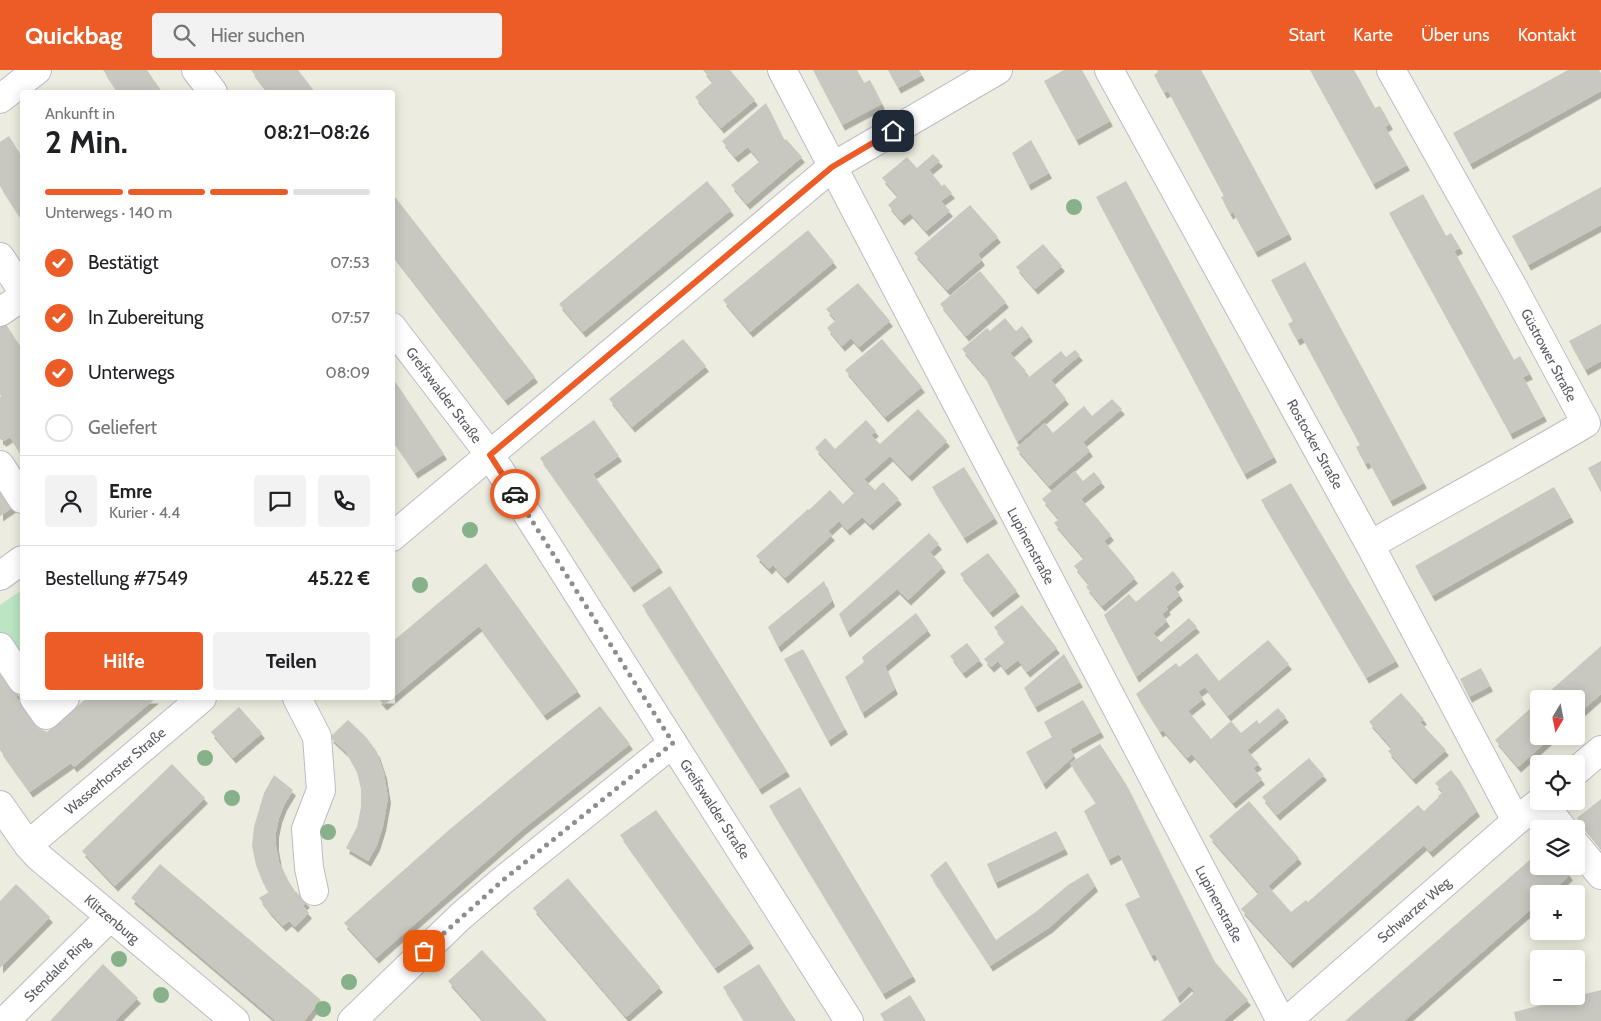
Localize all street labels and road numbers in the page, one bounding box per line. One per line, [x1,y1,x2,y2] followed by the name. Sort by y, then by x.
[1517,305,1581,405] street label: Güstrower Straße
[402,343,486,447] street label: Greifswalder Straße
[1283,396,1347,492] street label: Rostocker Straße
[1003,504,1059,588] street label: Lupinenstraße
[61,723,169,819] street label: Wasserhorster Straße
[676,756,754,862] street label: Greifswalder Straße
[1191,862,1247,946] street label: Lupinenstraße
[1374,873,1455,947] street label: Schwarzer Weg
[81,891,144,948] street label: Klitzenburg
[20,931,95,1006] street label: Stendaler Ring

